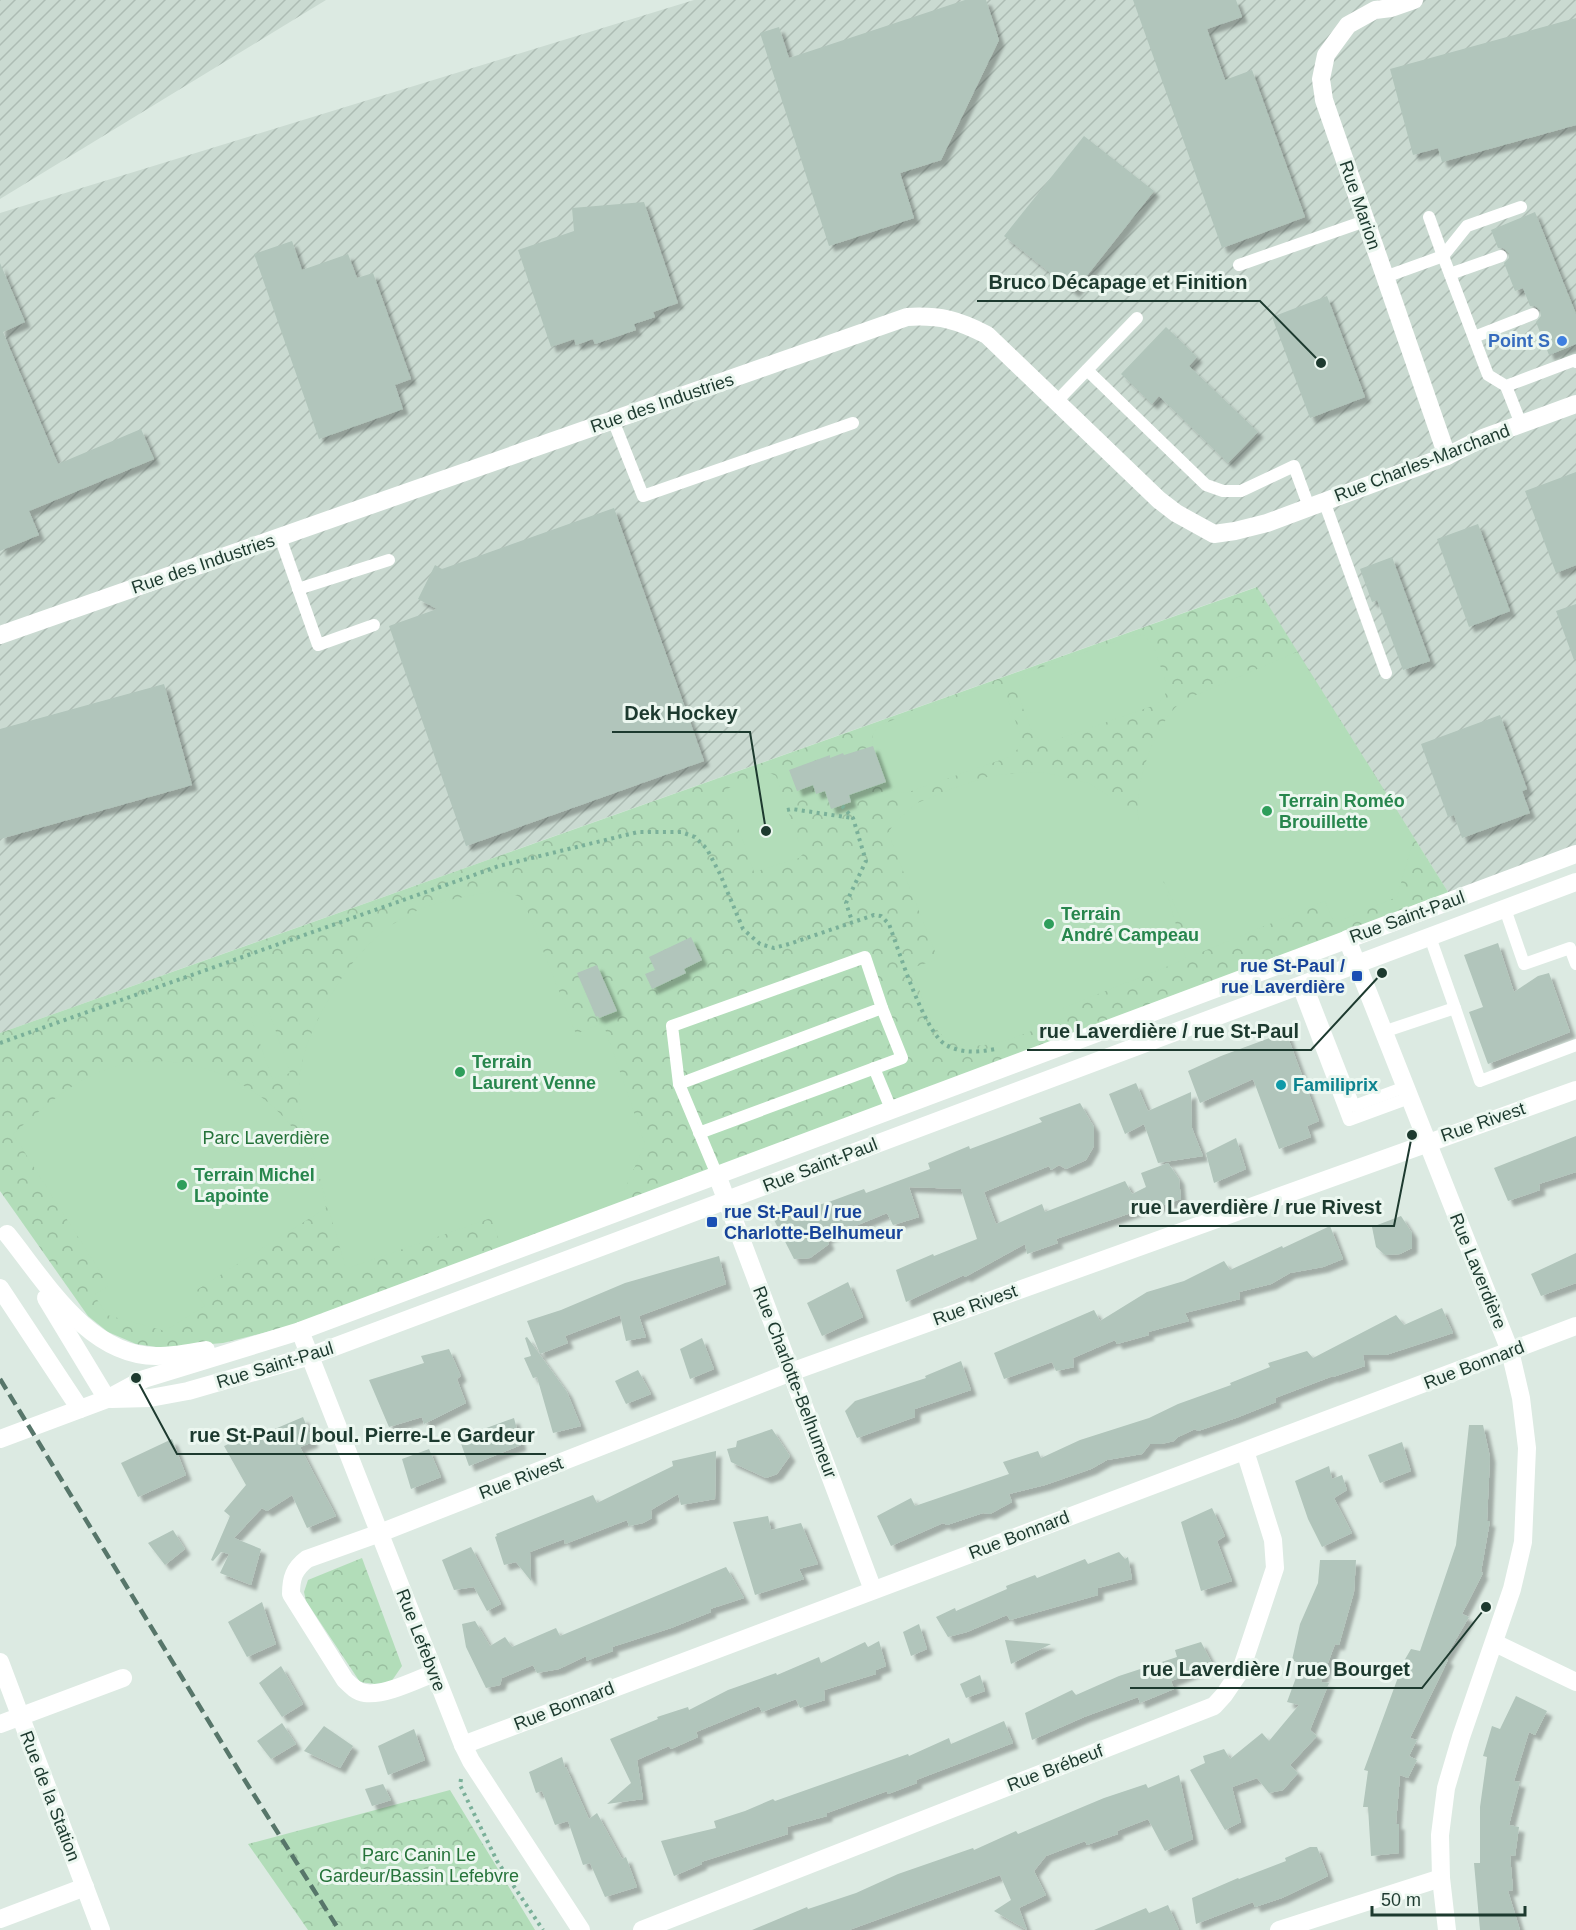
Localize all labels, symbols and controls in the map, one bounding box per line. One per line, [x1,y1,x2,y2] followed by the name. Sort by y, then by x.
[1335,158,1385,252] street label: Rue Marion
[977,263,1260,301] callout: Bruco Décapage et Finition
[989,271,1247,293] text: Bruco Décapage et Finition
[1488,331,1550,351] place label: Point S
[1555,334,1569,348] marker: Point S
[588,369,736,437] street label: Rue des Industries
[1332,420,1512,506] street label: Rue Charles-Marchand
[129,530,277,598] street label: Rue des Industries
[612,694,750,732] callout: Dek Hockey
[624,702,739,724] text: Dek Hockey
[1279,791,1405,832] place label: Terrain Roméo Brouillette
[1260,804,1274,818] marker: Terrain Roméo Brouillette
[1347,887,1467,947] street label: Rue Saint-Paul
[1061,904,1199,945] place label: Terrain André Campeau
[1042,917,1056,931] marker: Terrain André Campeau
[1221,956,1345,997] place label: rue St-Paul / rue Laverdière
[1350,969,1364,983] marker: rue St-Paul / rue Laverdière
[1027,1012,1311,1050] callout: rue Laverdière / rue St-Paul
[1039,1020,1299,1042] text: rue Laverdière / rue St-Paul
[472,1052,596,1093] place label: Terrain Laurent Venne
[453,1065,467,1079] marker: Terrain Laurent Venne
[1293,1075,1378,1095] place label: Familiprix
[1274,1078,1288,1092] marker: Familiprix
[1438,1098,1528,1146] street label: Rue Rivest
[202,1128,330,1148] park label: Parc Laverdière
[760,1134,880,1196] street label: Rue Saint-Paul
[194,1165,315,1206] place label: Terrain Michel Lapointe
[175,1178,189,1192] marker: Terrain Michel Lapointe
[1119,1188,1394,1226] callout: rue Laverdière / rue Rivest
[1130,1196,1382,1218] text: rue Laverdière / rue Rivest
[724,1202,903,1243] place label: rue St-Paul / rue Charlotte-Belhumeur
[1446,1210,1510,1332] street label: Rue Laverdière
[705,1215,719,1229] marker: rue St-Paul / rue Charlotte-Belhumeur
[930,1281,1020,1329] street label: Rue Rivest
[749,1283,841,1481] street label: Rue Charlotte-Belhumeur
[1421,1337,1527,1393] street label: Rue Bonnard
[214,1338,336,1392] street label: Rue Saint-Paul
[177,1416,546,1454] callout: rue St-Paul / boul. Pierre-Le Gardeur
[189,1424,535,1446] text: rue St-Paul / boul. Pierre-Le Gardeur
[476,1453,566,1503] street label: Rue Rivest
[966,1507,1072,1563] street label: Rue Bonnard
[392,1586,450,1694] street label: Rue Lefebvre
[1130,1650,1422,1688] callout: rue Laverdière / rue Bourget
[1142,1658,1410,1680] text: rue Laverdière / rue Bourget
[511,1678,617,1734] street label: Rue Bonnard
[16,1728,84,1864] street label: Rue de la Station
[1004,1740,1107,1795] street label: Rue Brébeuf
[319,1845,519,1886] park label: Parc Canin Le Gardeur/Bassin Lefebvre
[1372,1879,1525,1917] scale bar
[1381,1890,1421,1910] text: 50 m

